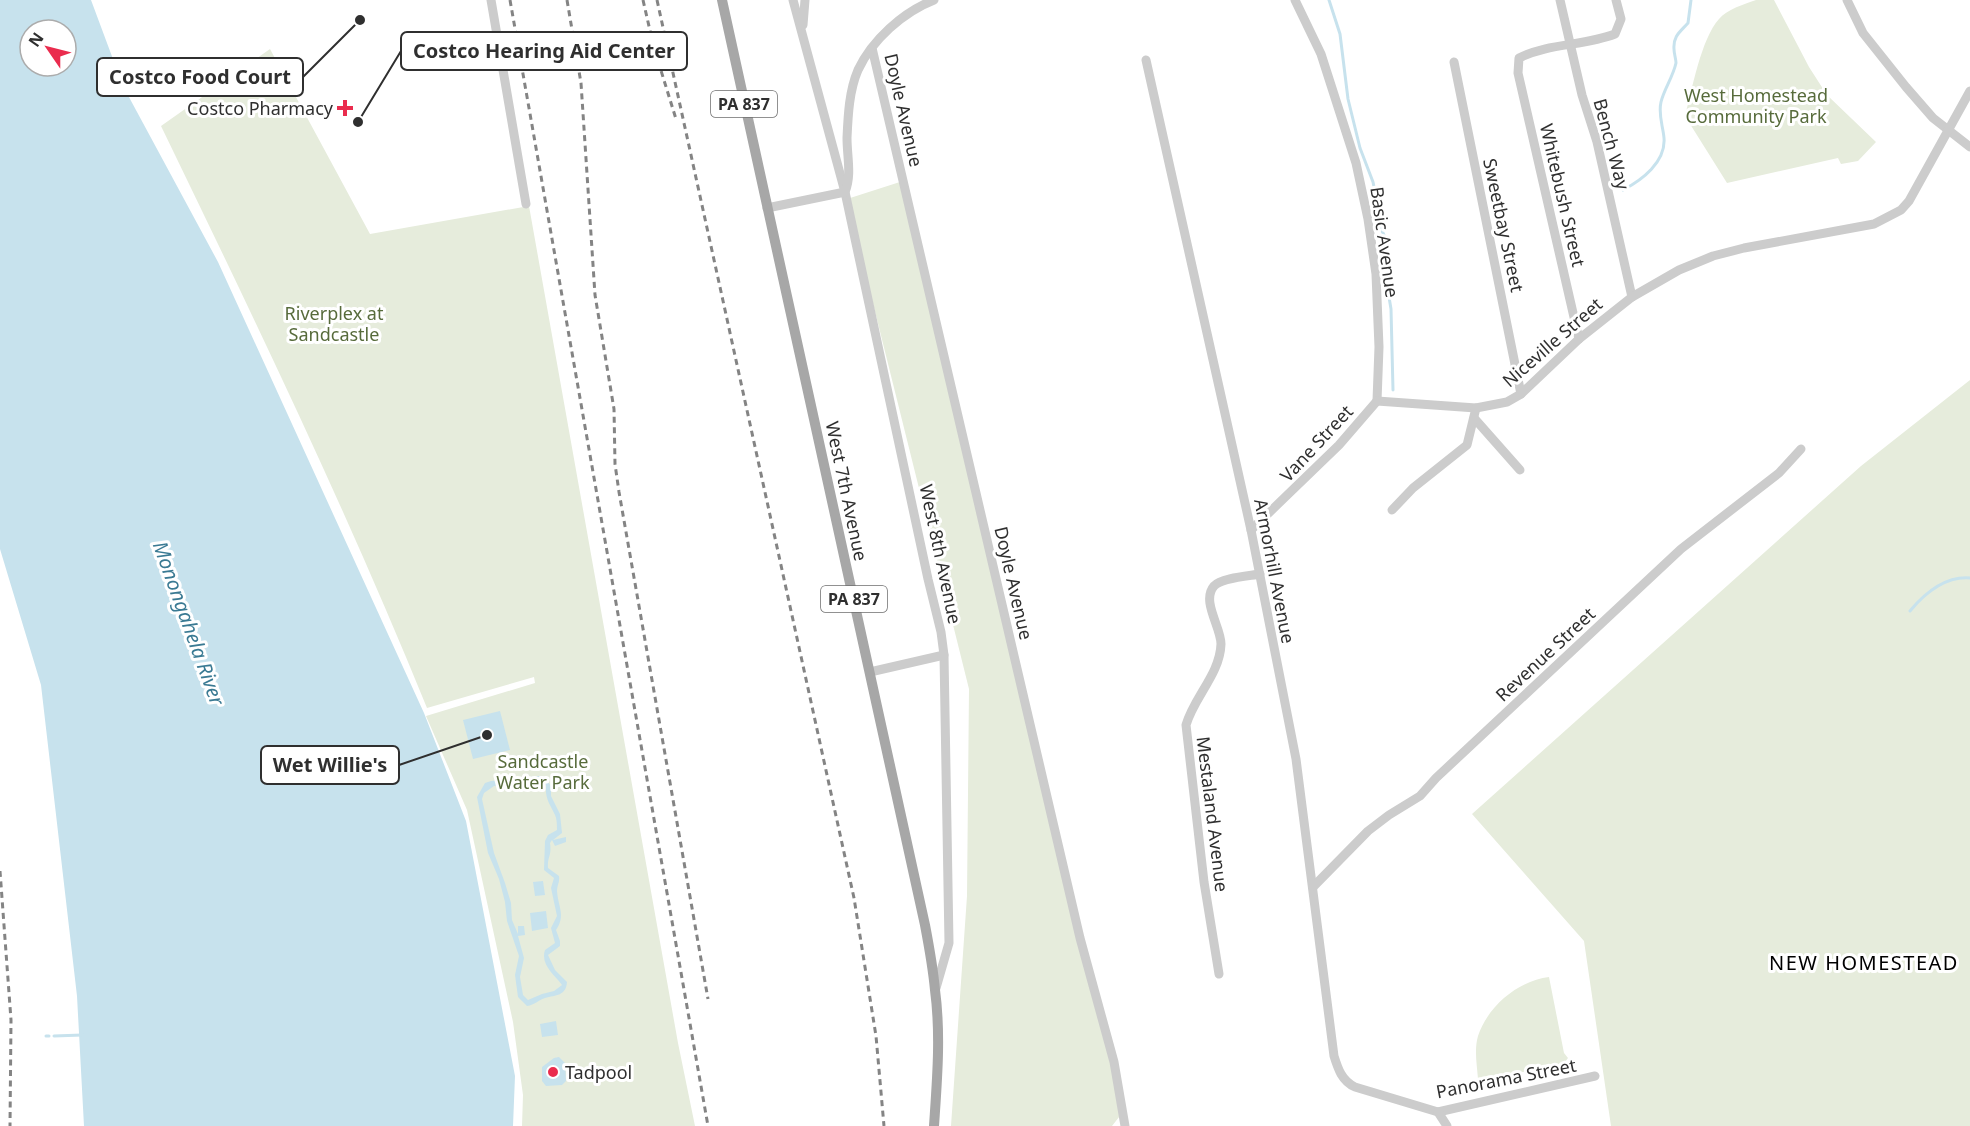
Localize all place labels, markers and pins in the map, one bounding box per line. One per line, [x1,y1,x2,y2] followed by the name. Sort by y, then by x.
[401,32,687,70] callout: Costco Hearing Aid Center
[97,58,303,96] callout: Costco Food Court
[187,96,334,120] place label: Costco Pharmacy
[338,101,352,115] marker: Costco Pharmacy
[261,746,399,784] callout: Wet Willie's
[565,1060,632,1084] place label: Tadpool
[546,1065,560,1079] marker: Tadpool

